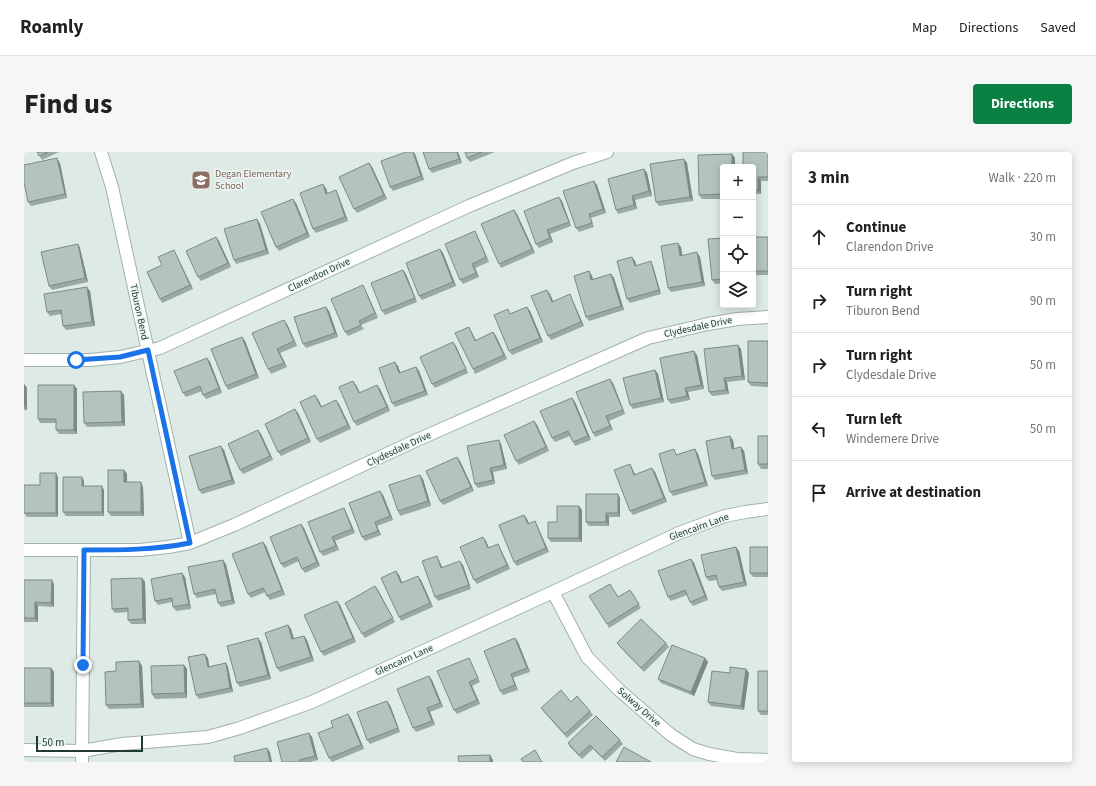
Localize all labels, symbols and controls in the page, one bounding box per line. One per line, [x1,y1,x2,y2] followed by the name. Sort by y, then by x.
[20,14,83,41] text: Roamly
[912,18,937,38] text: Map
[959,18,1018,38] text: Directions
[1040,18,1076,38] text: Saved
[24,84,112,124] text: Find us
[973,84,1072,124] button: Directions
[720,164,756,308] map controls
[720,164,756,200] button: +
[808,166,849,190] text: 3 min
[215,167,292,193] place label: Degan Elementary School
[190,169,212,191] school or university icon: Degan Elementary School
[988,169,1056,187] text: Walk · 220 m
[720,200,756,236] button: −
[846,217,906,238] text: Continue
[808,226,830,248] icon: ahead
[1030,228,1056,246] text: 30 m
[720,236,756,272] button: locate
[846,238,933,256] text: Clarendon Drive
[286,254,352,296] street label: Clarendon Drive
[720,272,756,308] button: layers
[846,281,912,302] text: Turn right
[126,283,152,341] street label: Tiburon Bend
[808,290,830,312] icon: right
[1030,292,1056,310] text: 90 m
[846,302,920,320] text: Tiburon Bend
[663,313,733,341] street label: Clydesdale Drive
[846,345,912,366] text: Turn right
[67,351,85,369] route start
[808,354,830,376] icon: right
[1030,356,1056,374] text: 50 m
[846,366,936,384] text: Clydesdale Drive
[846,409,902,430] text: Turn left
[808,418,830,440] icon: left
[1030,420,1056,438] text: 50 m
[365,428,433,470] street label: Clydesdale Drive
[846,430,939,448] text: Windemere Drive
[808,482,830,504] icon: arrive
[846,482,981,503] text: Arrive at destination
[667,510,731,544] street label: Glencairn Lane
[373,641,435,679] street label: Glencairn Lane
[74,656,92,674] route end
[614,684,664,730] street label: Solway Drive
[36,734,143,753] scale bar
[42,735,64,750] text: 50 m

